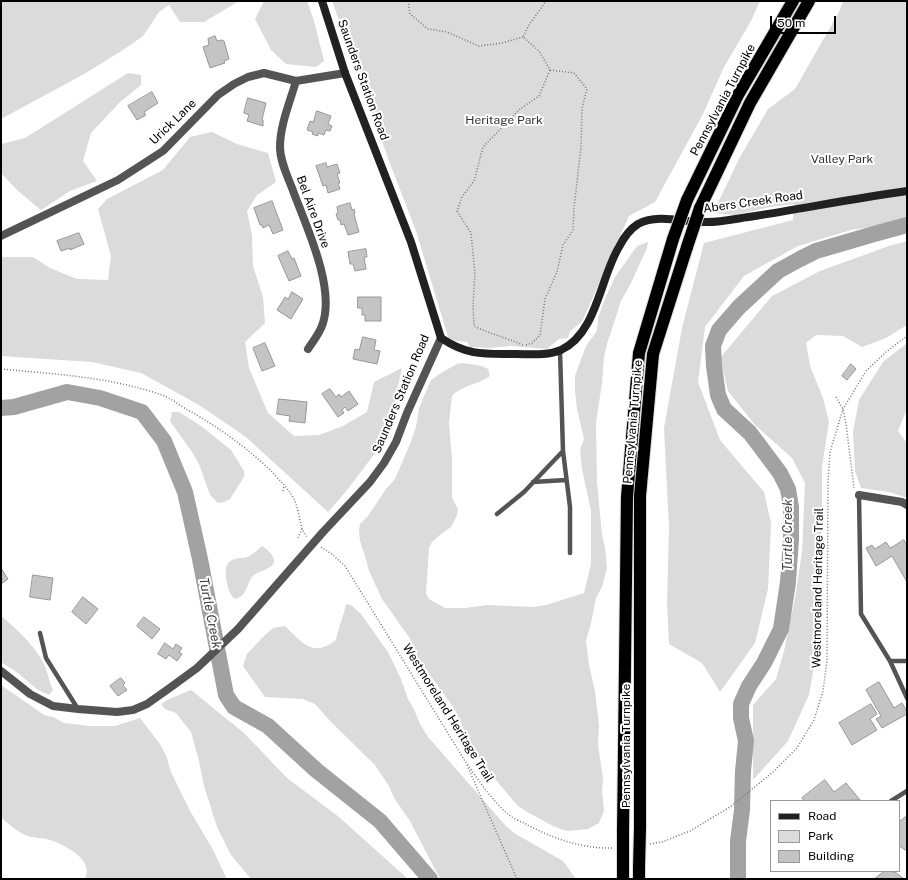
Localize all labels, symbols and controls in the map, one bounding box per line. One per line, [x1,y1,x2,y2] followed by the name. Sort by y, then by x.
[772,8,838,34] scale bar
[777,16,805,30] text: 50 m
[334,18,392,142] street label: Saunders Station Road
[687,42,759,158] street label: Pennsylvania Turnpike
[147,96,199,148] street label: Urick Lane
[465,113,543,127] park label: Heritage Park
[811,152,873,166] park label: Valley Park
[293,174,333,250] street label: Bel Aire Drive
[702,188,804,216] street label: Abers Creek Road
[369,332,433,456] street label: Saunders Station Road
[620,359,646,485] street label: Pennsylvania Turnpike
[780,499,796,571] water label: Turtle Creek
[809,508,827,668] street label: Westmoreland Heritage Trail
[195,576,225,650] water label: Turtle Creek
[399,641,497,785] street label: Westmoreland Heritage Trail
[619,684,633,808] street label: Pennsylvania Turnpike
[770,800,900,872] legend
[808,809,836,823] text: Road
[808,829,834,843] text: Park
[808,849,854,863] text: Building

